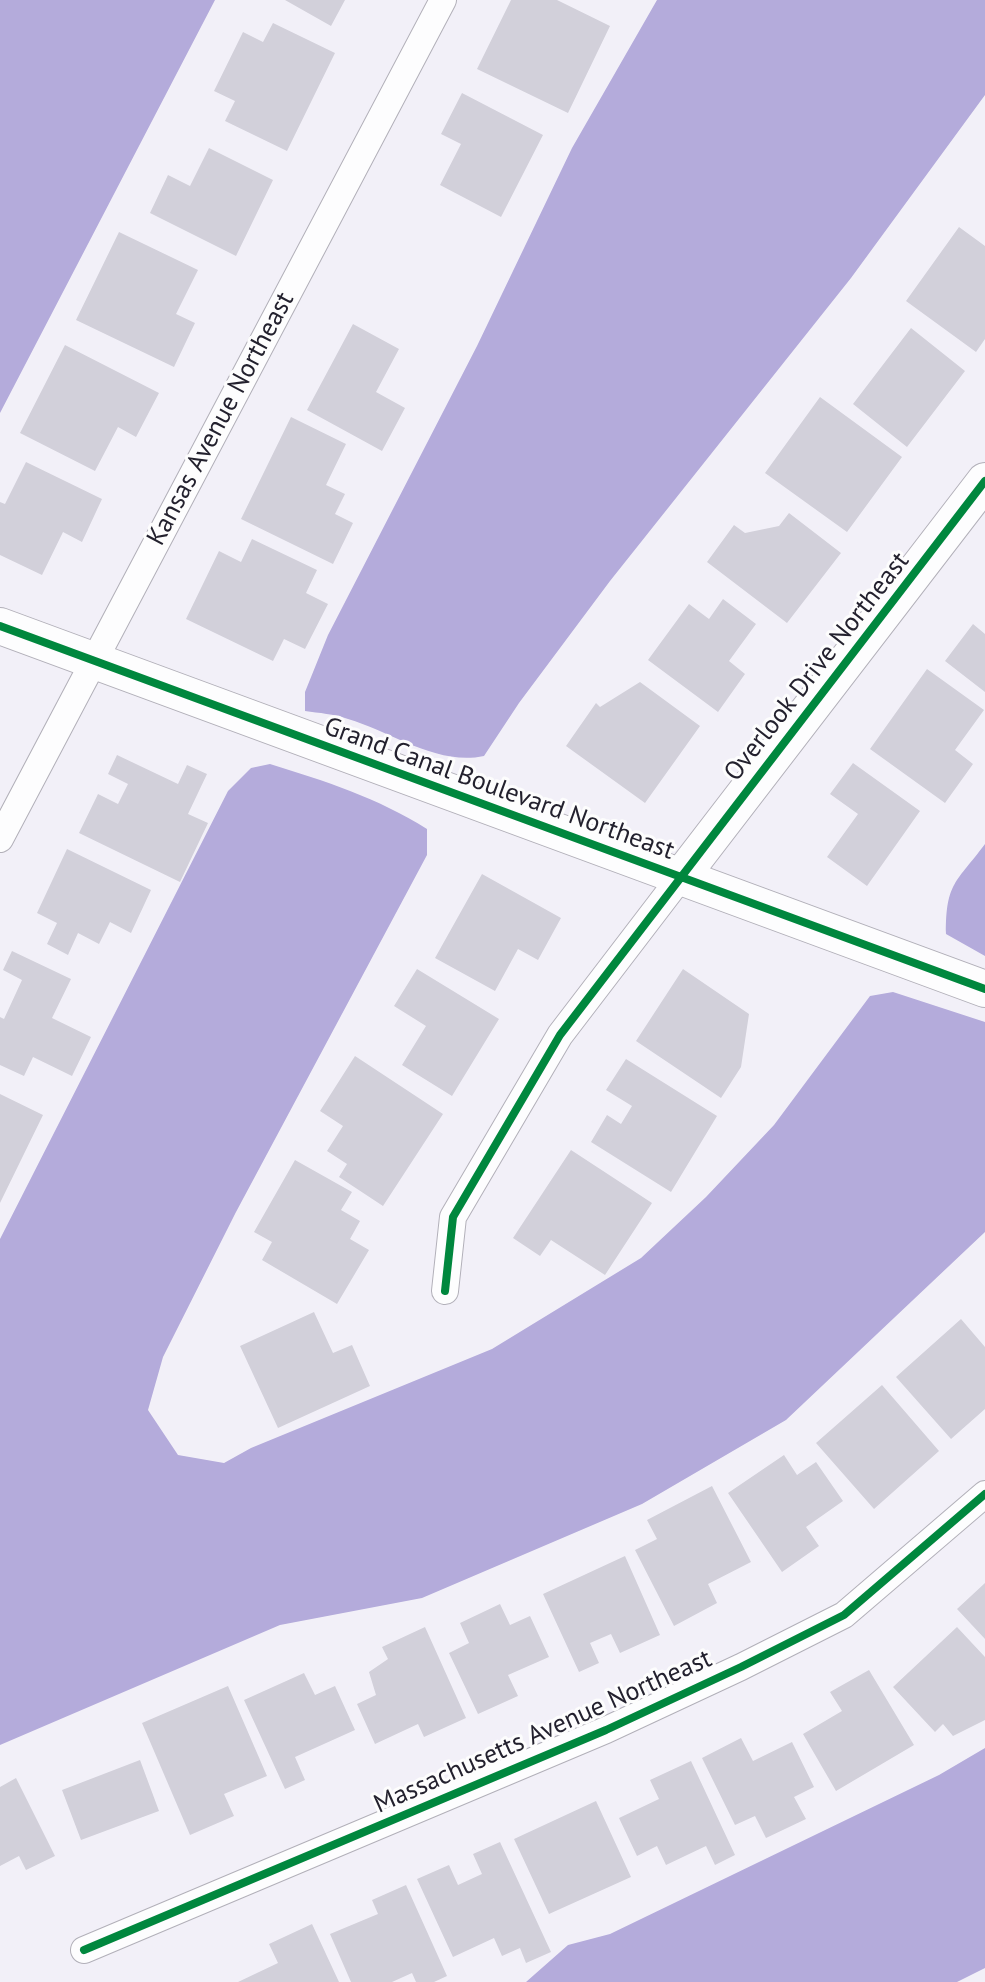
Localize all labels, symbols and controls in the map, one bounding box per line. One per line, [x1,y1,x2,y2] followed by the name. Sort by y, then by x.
[141,287,301,551] street label: Kansas Avenue Northeast
[718,546,916,788] street label: Overlook Drive Northeast
[320,711,678,867] street label: Grand Canal Boulevard Northeast
[369,1643,717,1821] street label: Massachusetts Avenue Northeast

